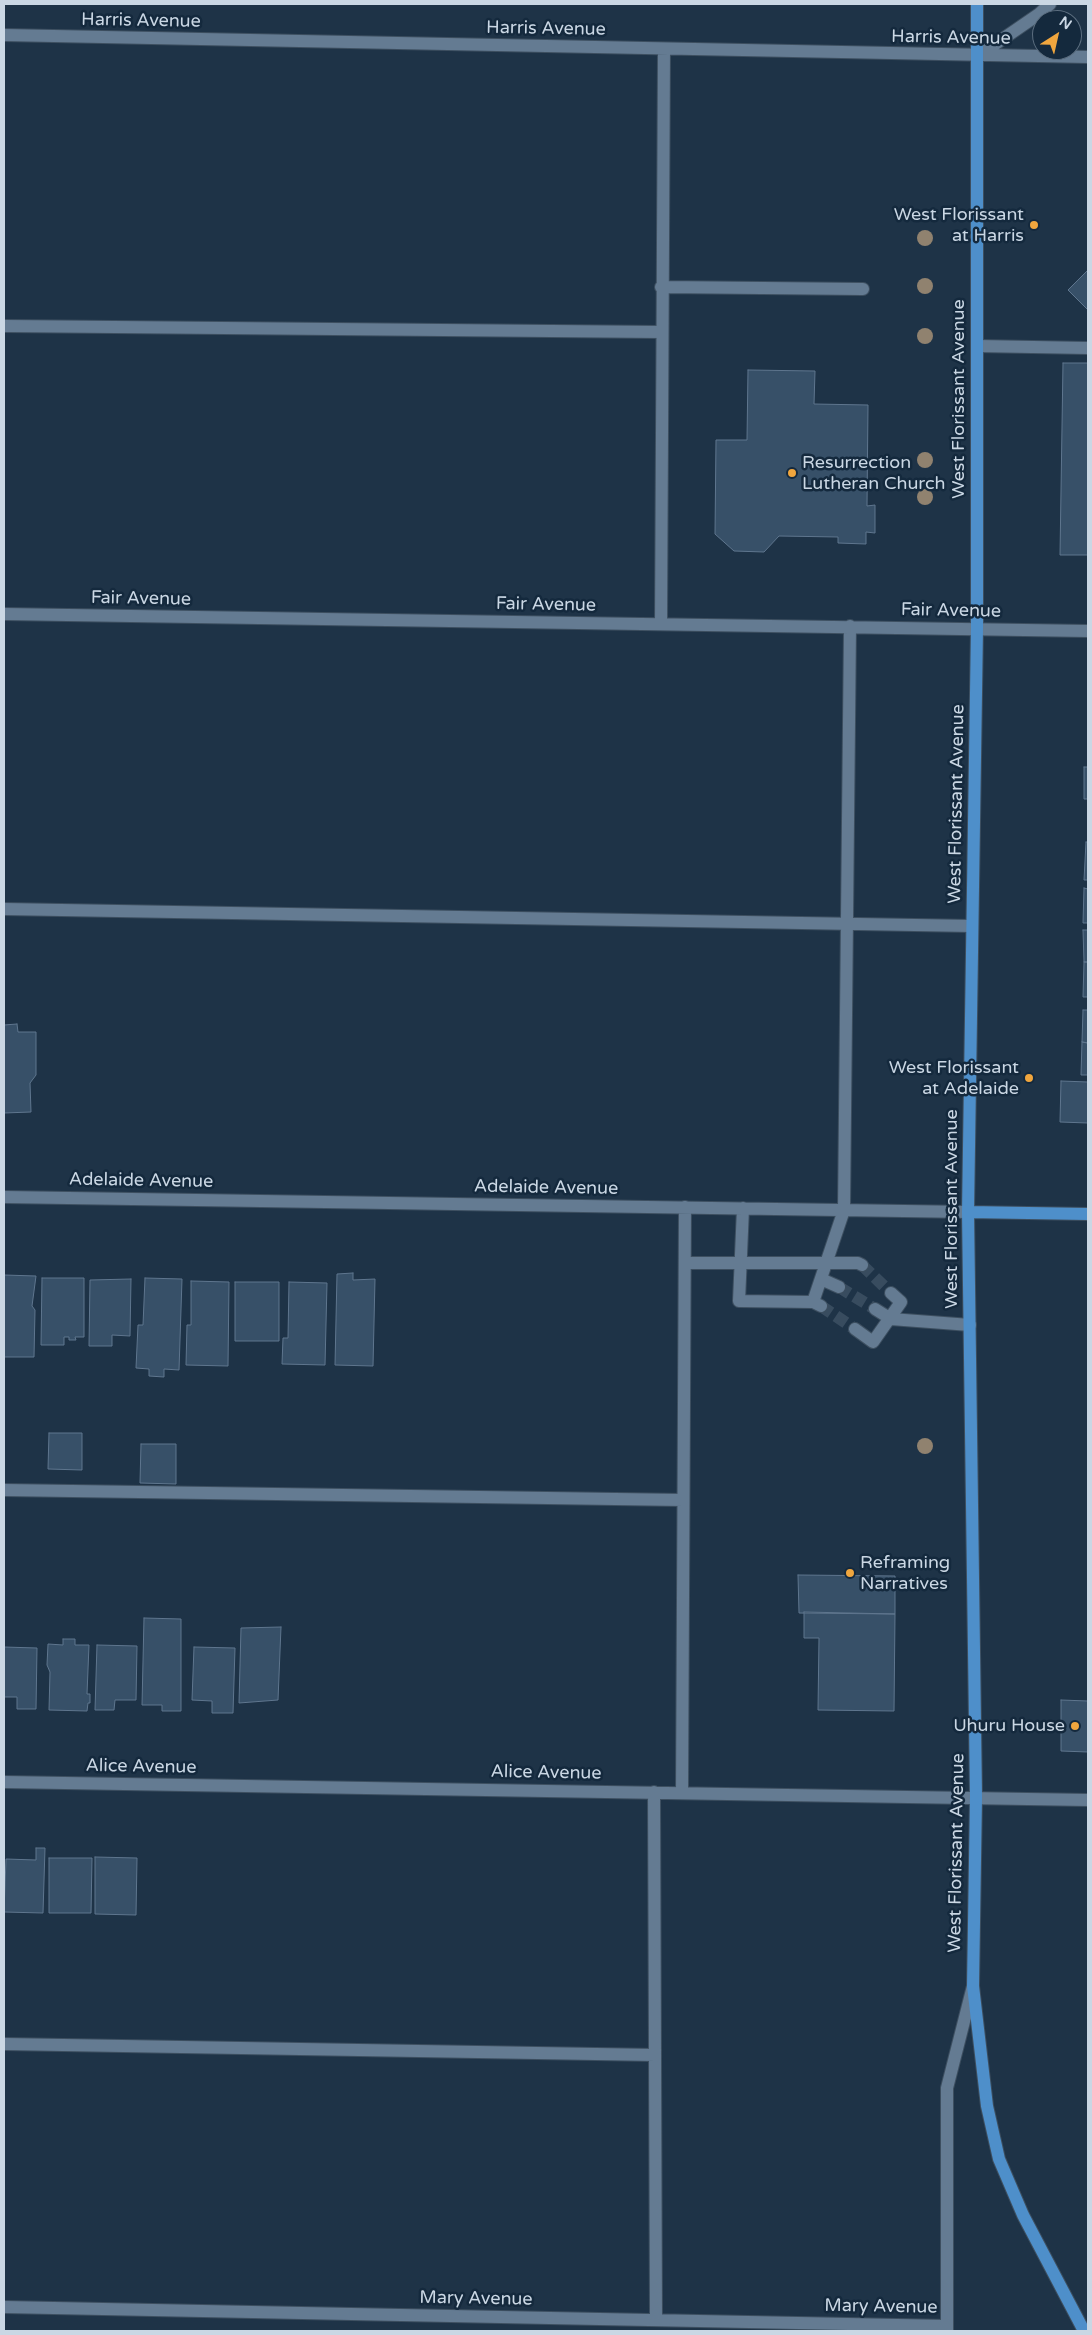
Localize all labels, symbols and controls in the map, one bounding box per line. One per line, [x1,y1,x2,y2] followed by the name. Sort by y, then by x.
[81,9,201,33] street label: Harris Avenue
[1032,10,1082,60] north arrow
[1056,13,1075,33] text: N
[486,17,606,41] street label: Harris Avenue
[891,26,1011,50] street label: Harris Avenue
[894,204,1024,246] place label: West Florissant at Harris
[1028,219,1040,231] marker: West Florissant at Harris
[948,299,970,499] street label: West Florissant Avenue
[802,452,946,494] place label: Resurrection Lutheran Church
[786,467,798,479] marker: Resurrection Lutheran Church
[91,587,191,611] street label: Fair Avenue
[496,593,596,617] street label: Fair Avenue
[901,599,1001,623] street label: Fair Avenue
[944,704,970,904] street label: West Florissant Avenue
[889,1057,1019,1100] place label: West Florissant at Adelaide
[1023,1072,1035,1084] marker: West Florissant at Adelaide
[941,1109,963,1309] street label: West Florissant Avenue
[69,1169,213,1193] street label: Adelaide Avenue
[474,1176,618,1200] street label: Adelaide Avenue
[860,1552,950,1595] place label: Reframing Narratives
[844,1567,856,1579] marker: Reframing Narratives
[953,1715,1065,1737] place label: Uhuru House
[1069,1720,1081,1732] marker: Uhuru House
[944,1753,970,1953] street label: West Florissant Avenue
[85,1755,197,1779] street label: Alice Avenue
[490,1761,602,1785] street label: Alice Avenue
[419,2287,533,2311] street label: Mary Avenue
[824,2295,938,2319] street label: Mary Avenue

